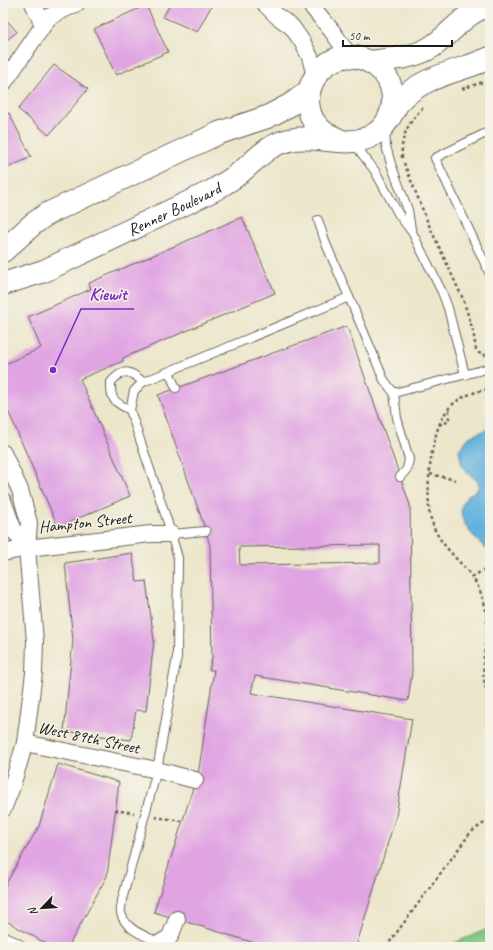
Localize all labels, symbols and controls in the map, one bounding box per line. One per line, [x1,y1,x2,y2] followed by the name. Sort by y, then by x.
[343,22,452,48] scale bar
[349,28,371,44] text: 50 m
[124,177,227,241] street label: Renner Boulevard
[81,279,134,309] callout: Kiewit
[89,283,129,305] text: Kiewit
[38,507,135,538] street label: Hampton Street
[36,717,144,759] street label: West 89th Street
[22,888,62,928] north arrow
[24,904,41,918] text: N

